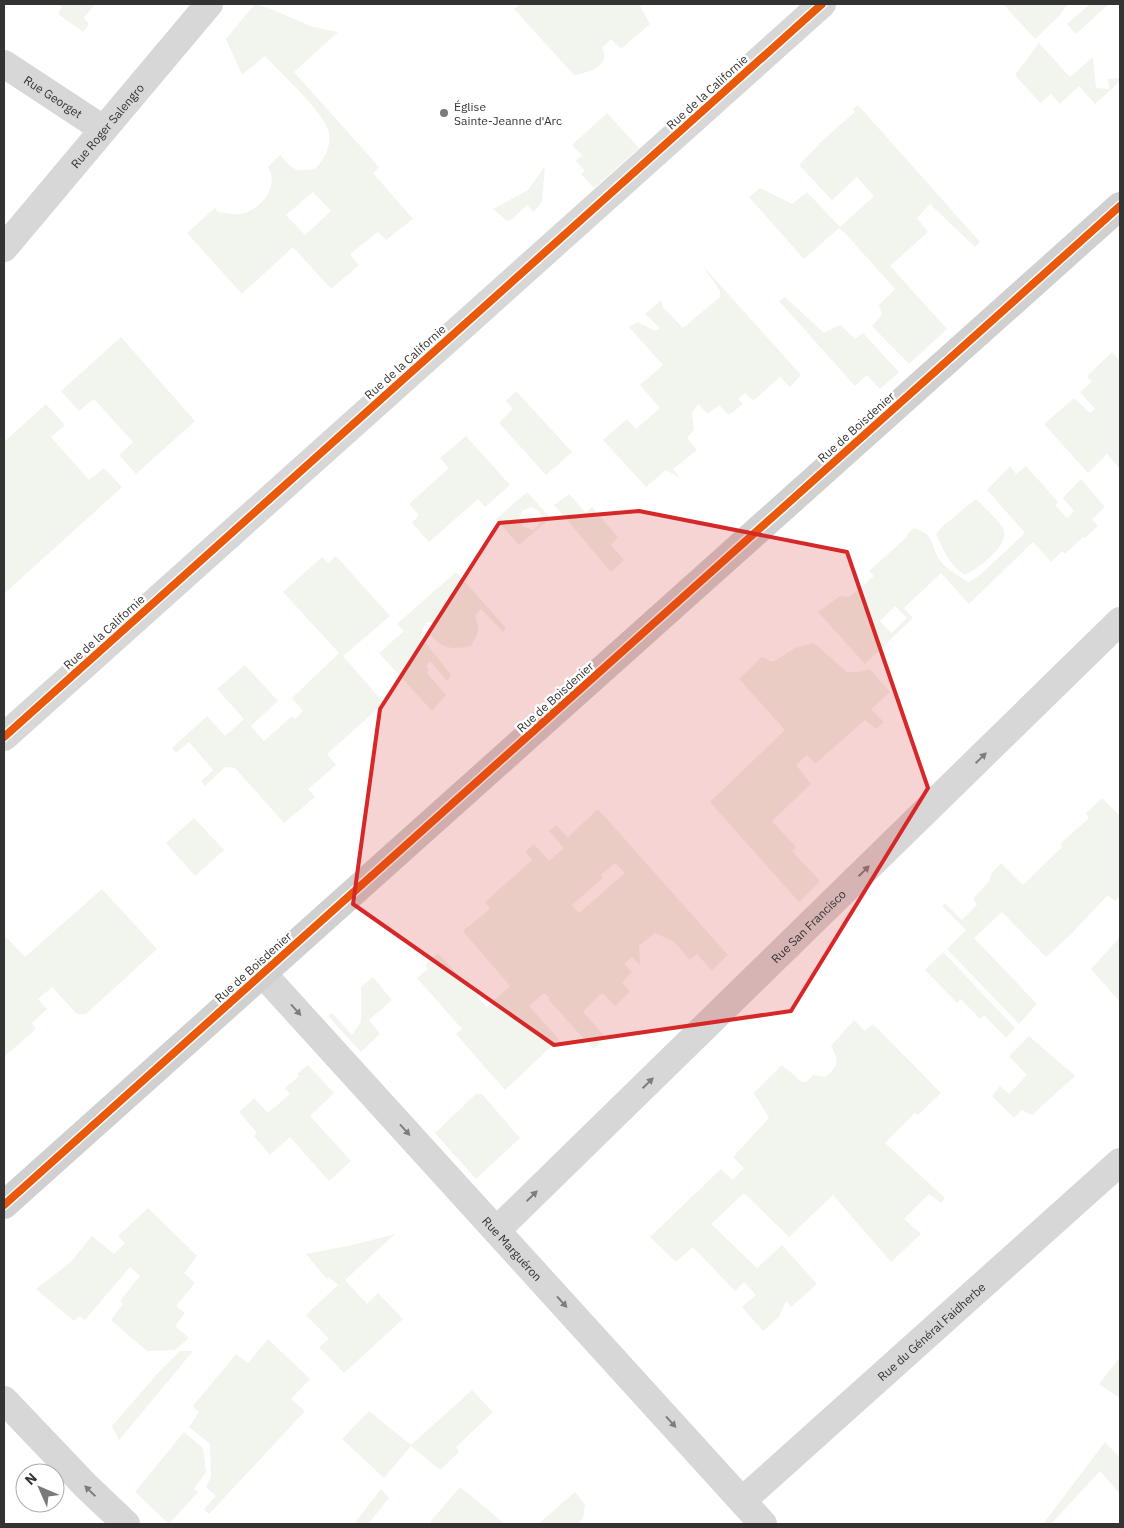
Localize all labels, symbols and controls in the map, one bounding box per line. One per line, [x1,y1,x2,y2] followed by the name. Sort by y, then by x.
[663,51,751,132] street label: Rue de la Californie
[21,72,85,121] street label: Rue Georget
[67,80,147,171] street label: Rue Roger Salengro
[454,99,562,128] place label: Église Sainte-Jeanne d'Arc
[438,107,450,119] marker: Église Sainte-Jeanne d'Arc
[361,321,449,402] street label: Rue de la Californie
[815,388,898,465] street label: Rue de Boisdenier
[60,591,148,672] street label: Rue de la Californie
[514,658,597,735] street label: Rue de Boisdenier
[974,752,986,764] one-way arrow
[858,865,870,877] one-way arrow
[768,886,849,966] street label: Rue San Francisco
[212,928,295,1005] street label: Rue de Boisdenier
[290,1003,301,1016] one-way arrow
[642,1077,654,1089] one-way arrow
[399,1123,411,1135] one-way arrow
[525,1190,537,1202] one-way arrow
[479,1213,546,1284] street label: Rue Marguéron
[874,1279,988,1384] street label: Rue du Général Faidherbe
[556,1295,568,1307] one-way arrow
[665,1416,677,1428] one-way arrow
[15,1463,65,1513] north arrow
[21,1469,41,1489] text: N
[85,1485,97,1497] one-way arrow

